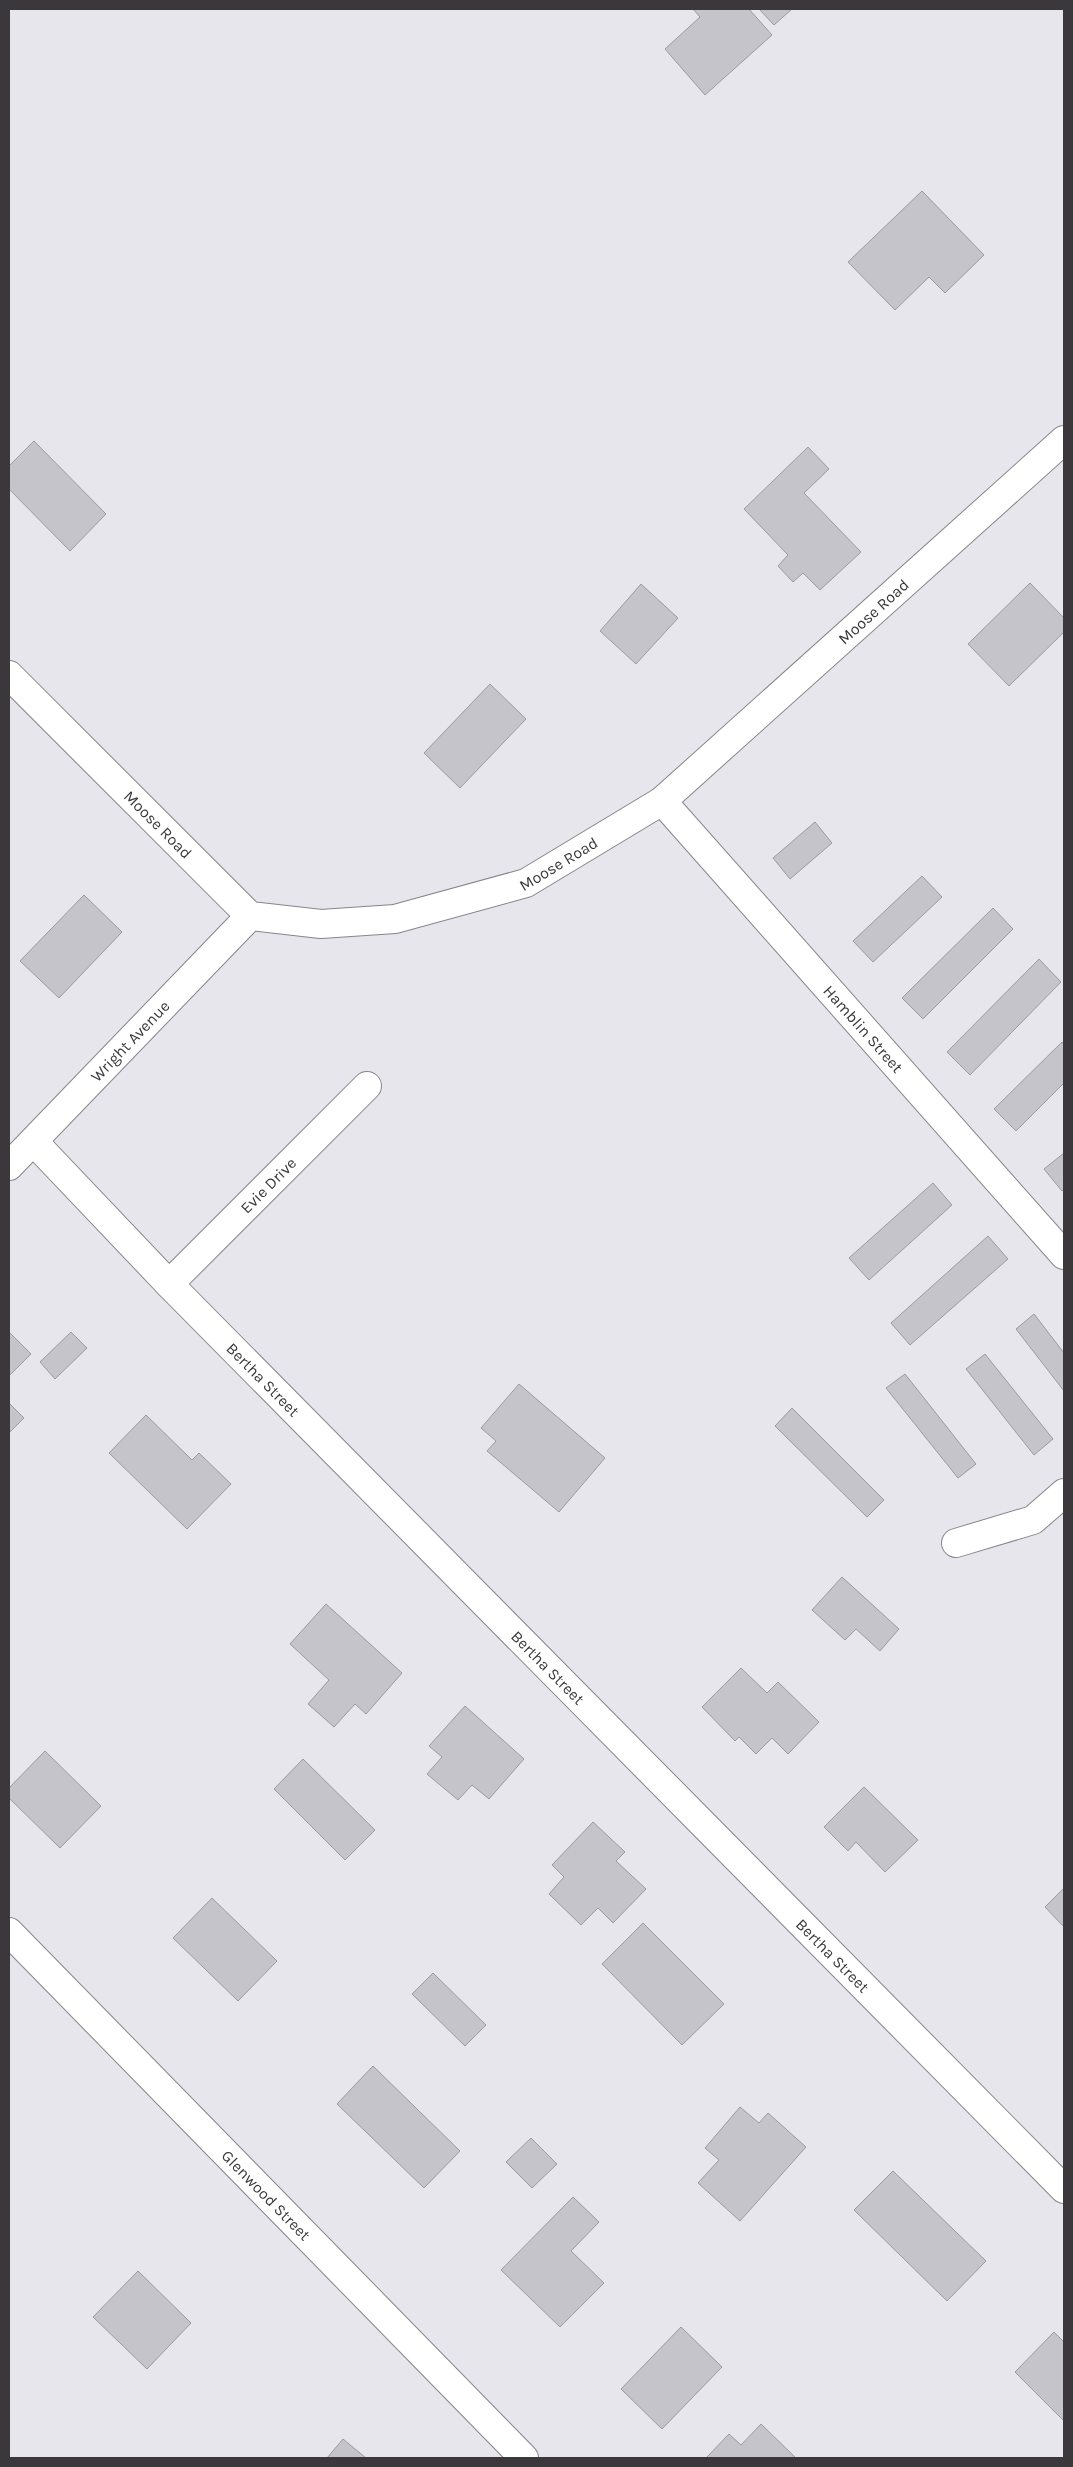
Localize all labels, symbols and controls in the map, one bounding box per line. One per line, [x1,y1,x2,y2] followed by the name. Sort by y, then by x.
[834,575,913,648] street label: Moose Road
[120,787,196,863] street label: Moose Road
[516,833,601,895] street label: Moose Road
[819,981,907,1077] street label: Hamblin Street
[87,996,174,1086] street label: Wright Avenue
[236,1153,300,1217] street label: Evie Drive
[222,1339,304,1421] street label: Bertha Street
[507,1627,588,1709] street label: Bertha Street
[792,1915,873,1997] street label: Bertha Street
[218,2146,315,2244] street label: Glenwood Street

